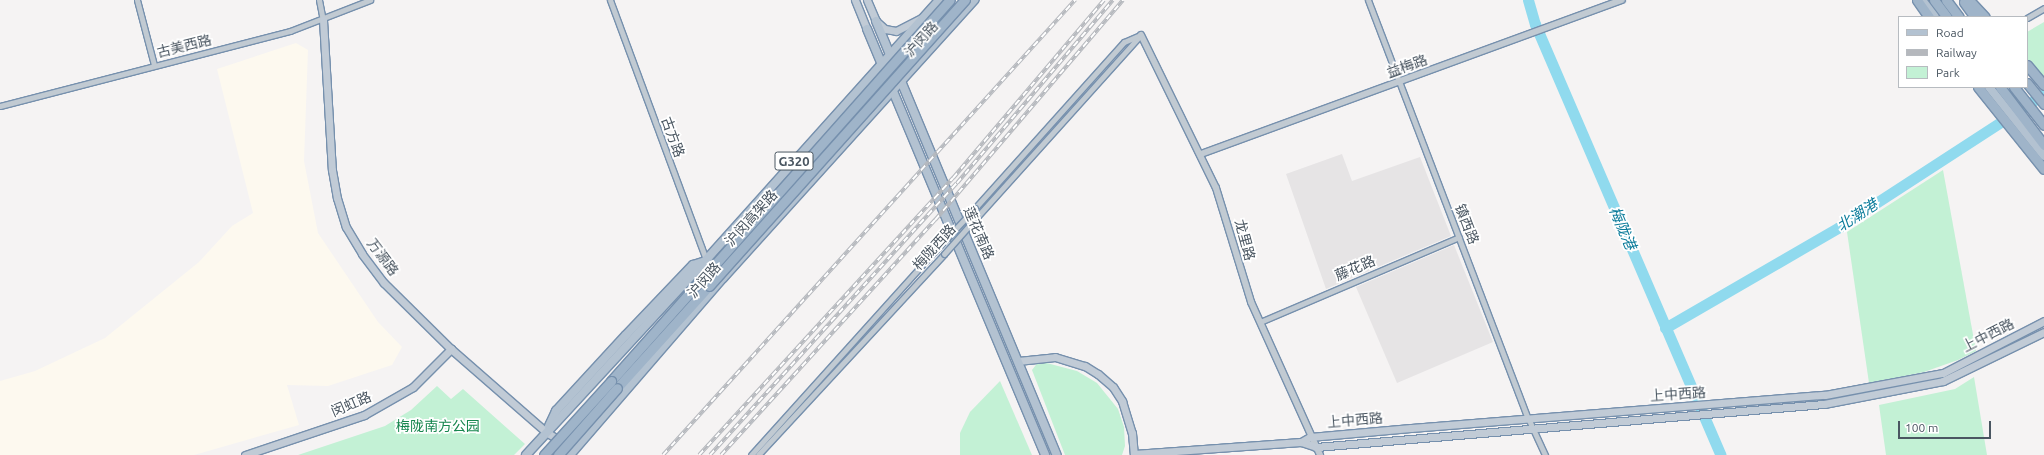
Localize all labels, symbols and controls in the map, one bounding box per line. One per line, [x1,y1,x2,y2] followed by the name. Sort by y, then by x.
[1898,16,2028,88] legend
[901,18,941,60] street label: 沪闵路
[1936,26,1964,39] text: Road
[155,31,213,61] street label: 古美西路
[1936,46,1977,59] text: Railway
[1384,51,1430,81] street label: 益梅路
[1936,66,1960,79] text: Park
[658,114,688,160] street label: 古方路
[774,150,814,172] road number: G320
[721,186,781,250] street label: 沪闵高架路
[1833,195,1881,235] water label: 北潮港
[1452,201,1482,247] street label: 镇西路
[960,204,998,262] street label: 莲花南路
[1606,204,1640,252] water label: 梅陇港
[1231,218,1259,262] street label: 龙里路
[909,221,959,273] street label: 梅陇西路
[364,235,402,279] street label: 万源路
[1332,252,1378,284] street label: 藤花路
[684,259,724,301] street label: 沪闵路
[1959,315,2017,355] street label: 上中西路
[1649,384,1707,404] street label: 上中西路
[328,388,374,420] street label: 闵虹路
[1326,409,1384,431] street label: 上中西路
[1900,413,1993,439] scale bar
[396,418,480,434] park label: 梅陇南方公园
[1905,421,1938,434] text: 100 m

